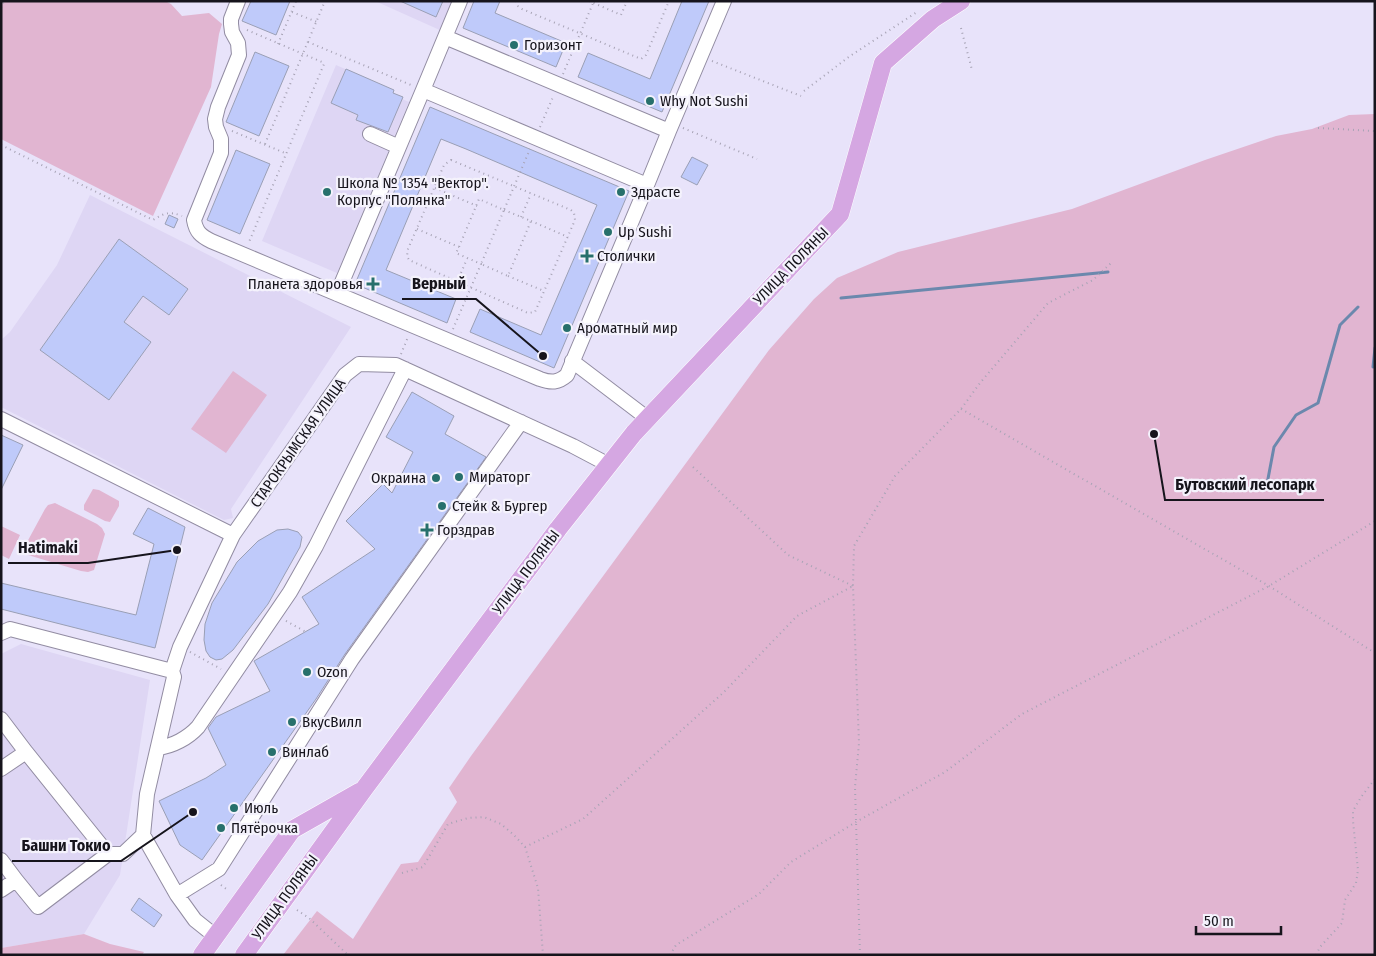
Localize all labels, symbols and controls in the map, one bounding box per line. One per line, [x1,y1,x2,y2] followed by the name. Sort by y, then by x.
[524,36,583,54] place label: Горизонт
[508,39,520,51] marker: Горизонт
[660,92,748,110] place label: Why Not Sushi
[644,95,656,107] marker: Why Not Sushi
[337,174,489,209] place label: Школа № 1354 "Вектор". Корпус "Полянка"
[631,183,680,201] place label: Здрасте
[321,186,333,198] marker: Школа № 1354 "Вектор". Корпус "Полянка"
[615,186,627,198] marker: Здрасте
[618,223,672,241] place label: Up Sushi
[749,224,832,309] street label: УЛИЦА ПОЛЯНЫ
[602,226,614,238] marker: Up Sushi
[597,247,656,265] place label: Столички
[581,250,593,262] marker: Столички
[402,268,476,299] callout: Верный
[412,274,466,293] text: Верный
[248,275,363,293] place label: Планета здоровья
[367,278,379,290] marker: Планета здоровья
[577,319,678,337] place label: Ароматный мир
[561,322,573,334] marker: Ароматный мир
[247,375,349,511] street label: СТАРОКРЫМСКАЯ УЛИЦА
[469,468,530,486] place label: Мираторг
[371,469,426,487] place label: Окраина
[1165,469,1324,500] callout: Бутовский лесопарк
[453,471,465,483] marker: Мираторг
[430,472,442,484] marker: Окраина
[1175,475,1316,494] text: Бутовский лесопарк
[452,497,547,515] place label: Стейк & Бургер
[436,500,448,512] marker: Стейк & Бургер
[437,521,495,539] place label: Горздрав
[421,524,433,536] marker: Горздрав
[488,526,564,618] street label: УЛИЦА ПОЛЯНЫ
[8,532,88,563] callout: Hatimaki
[18,538,78,557] text: Hatimaki
[317,663,348,681] place label: Ozon
[301,666,313,678] marker: Ozon
[302,713,362,731] place label: ВкусВилл
[286,716,298,728] marker: ВкусВилл
[282,743,329,761] place label: Винлаб
[266,746,278,758] marker: Винлаб
[244,799,278,817] place label: Июль
[228,802,240,814] marker: Июль
[231,819,298,837] place label: Пятёрочка
[215,822,227,834] marker: Пятёрочка
[12,830,121,861] callout: Башни Токио
[22,836,111,855] text: Башни Токио
[248,851,322,944] street label: УЛИЦА ПОЛЯНЫ
[1196,904,1281,936] scale bar
[1204,912,1234,930] text: 50 m

